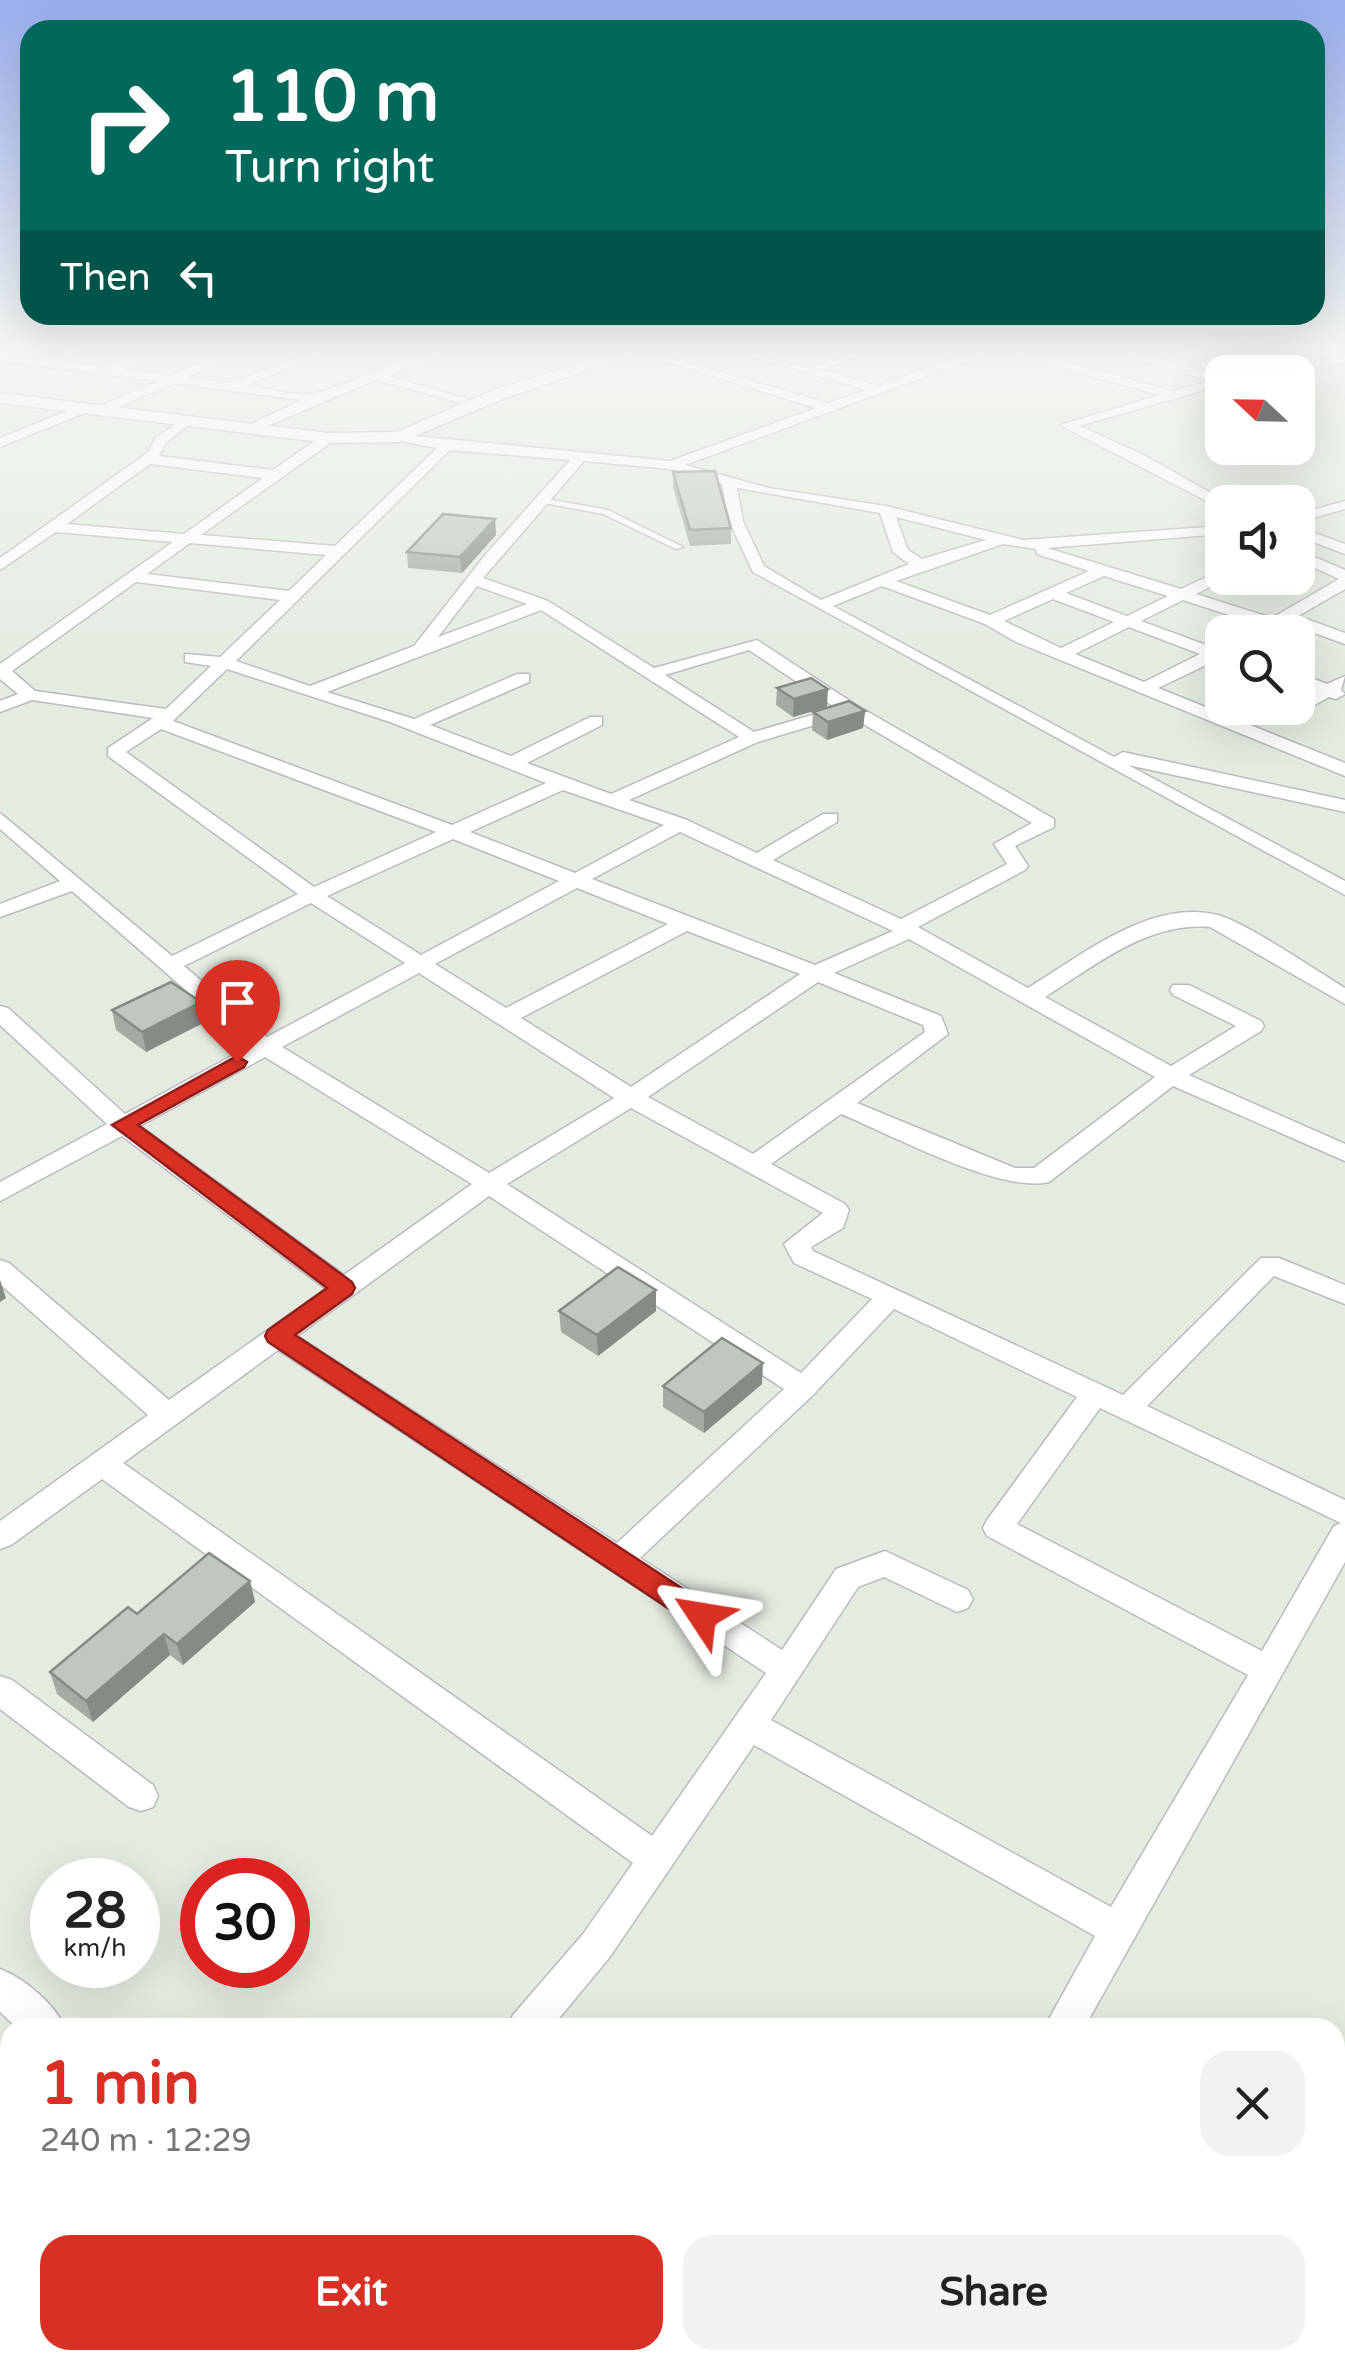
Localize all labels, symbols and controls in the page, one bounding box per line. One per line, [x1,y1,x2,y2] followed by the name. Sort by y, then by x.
[225,56,439,140] text: 110 m
[60,60,190,190] icon: right
[225,141,434,195] text: Turn right
[171,250,226,305] icon: left
[60,255,151,301] text: Then
[1205,355,1315,465] north arrow
[1205,355,1315,725] map controls
[1205,485,1315,595] button: sound
[1205,615,1315,725] button: search
[195,960,280,1063] pin
[210,975,265,1030] icon: arrive
[650,1564,754,1668] position arrow
[180,1858,310,1988] speed limit sign: 30
[64,1881,126,1941] text: 28
[64,1933,126,1963] text: km/h
[40,2048,200,2120] text: 1 min
[1200,2051,1305,2156] button: close
[40,2122,252,2160] text: 240 m · 12:29
[40,2235,663,2350] button: Exit
[683,2235,1305,2350] button: Share

